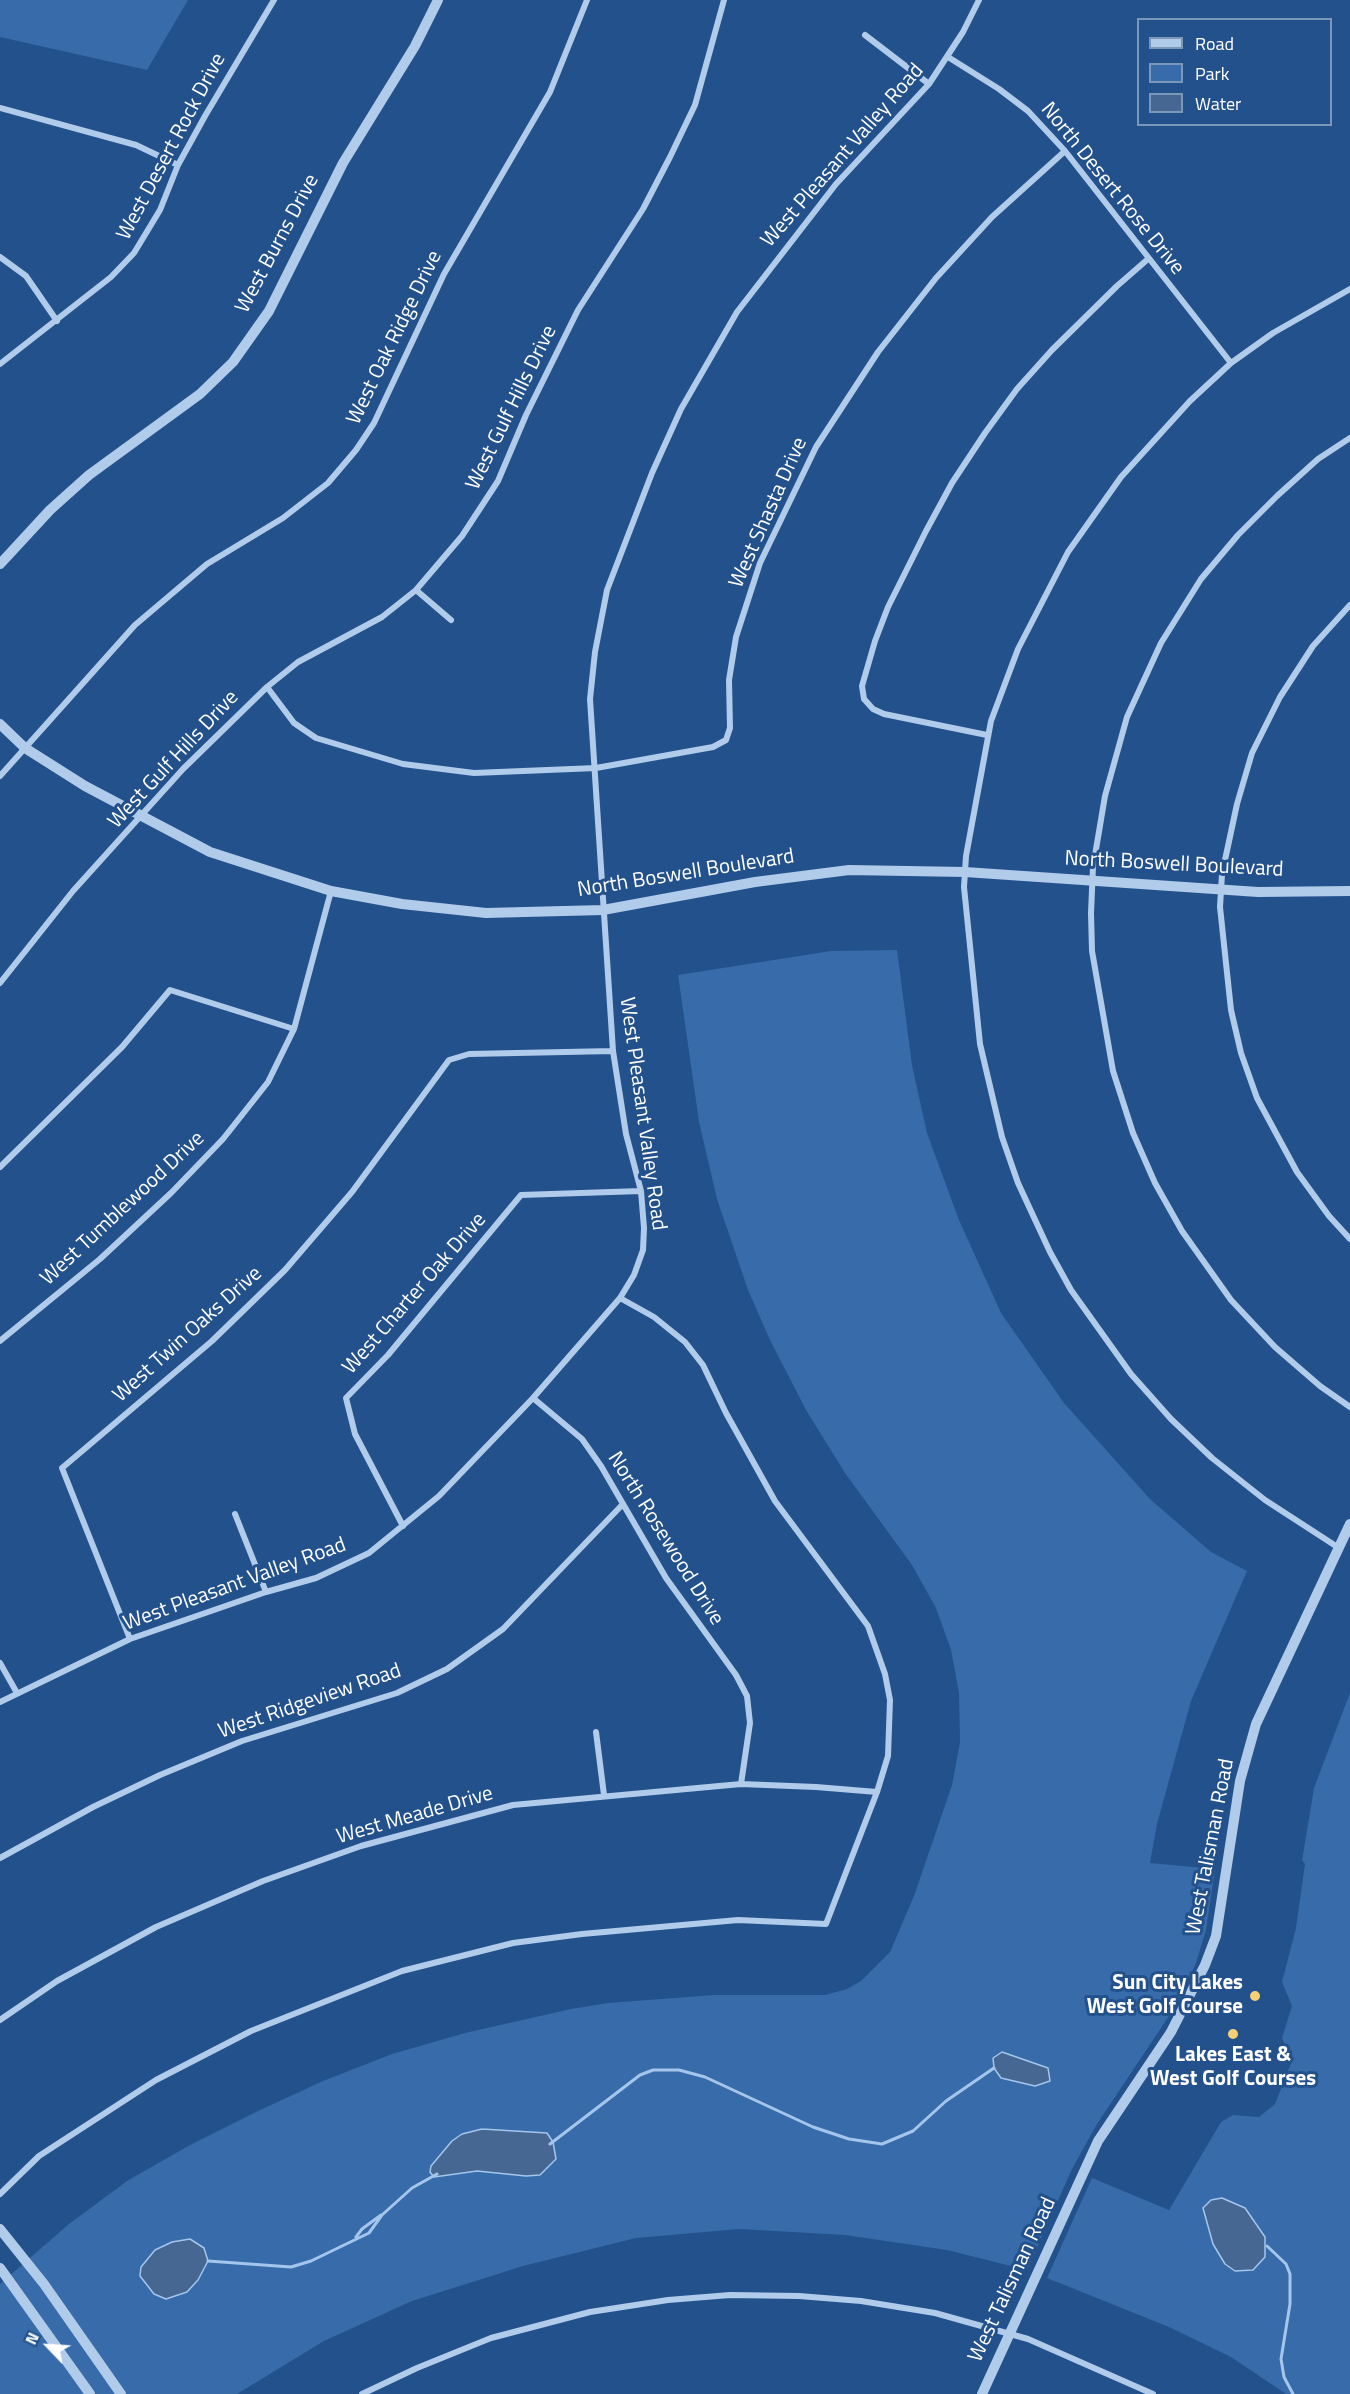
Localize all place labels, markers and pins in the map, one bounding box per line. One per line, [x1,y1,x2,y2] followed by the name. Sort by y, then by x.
[1087,1971,1243,2021] place label: Sun City Lakes West Golf Course
[1248,1989,1262,2003] marker: Sun City Lakes West Golf Course
[1226,2027,1240,2041] marker: Lakes East & West Golf Courses
[1150,2043,1316,2093] place label: Lakes East & West Golf Courses

